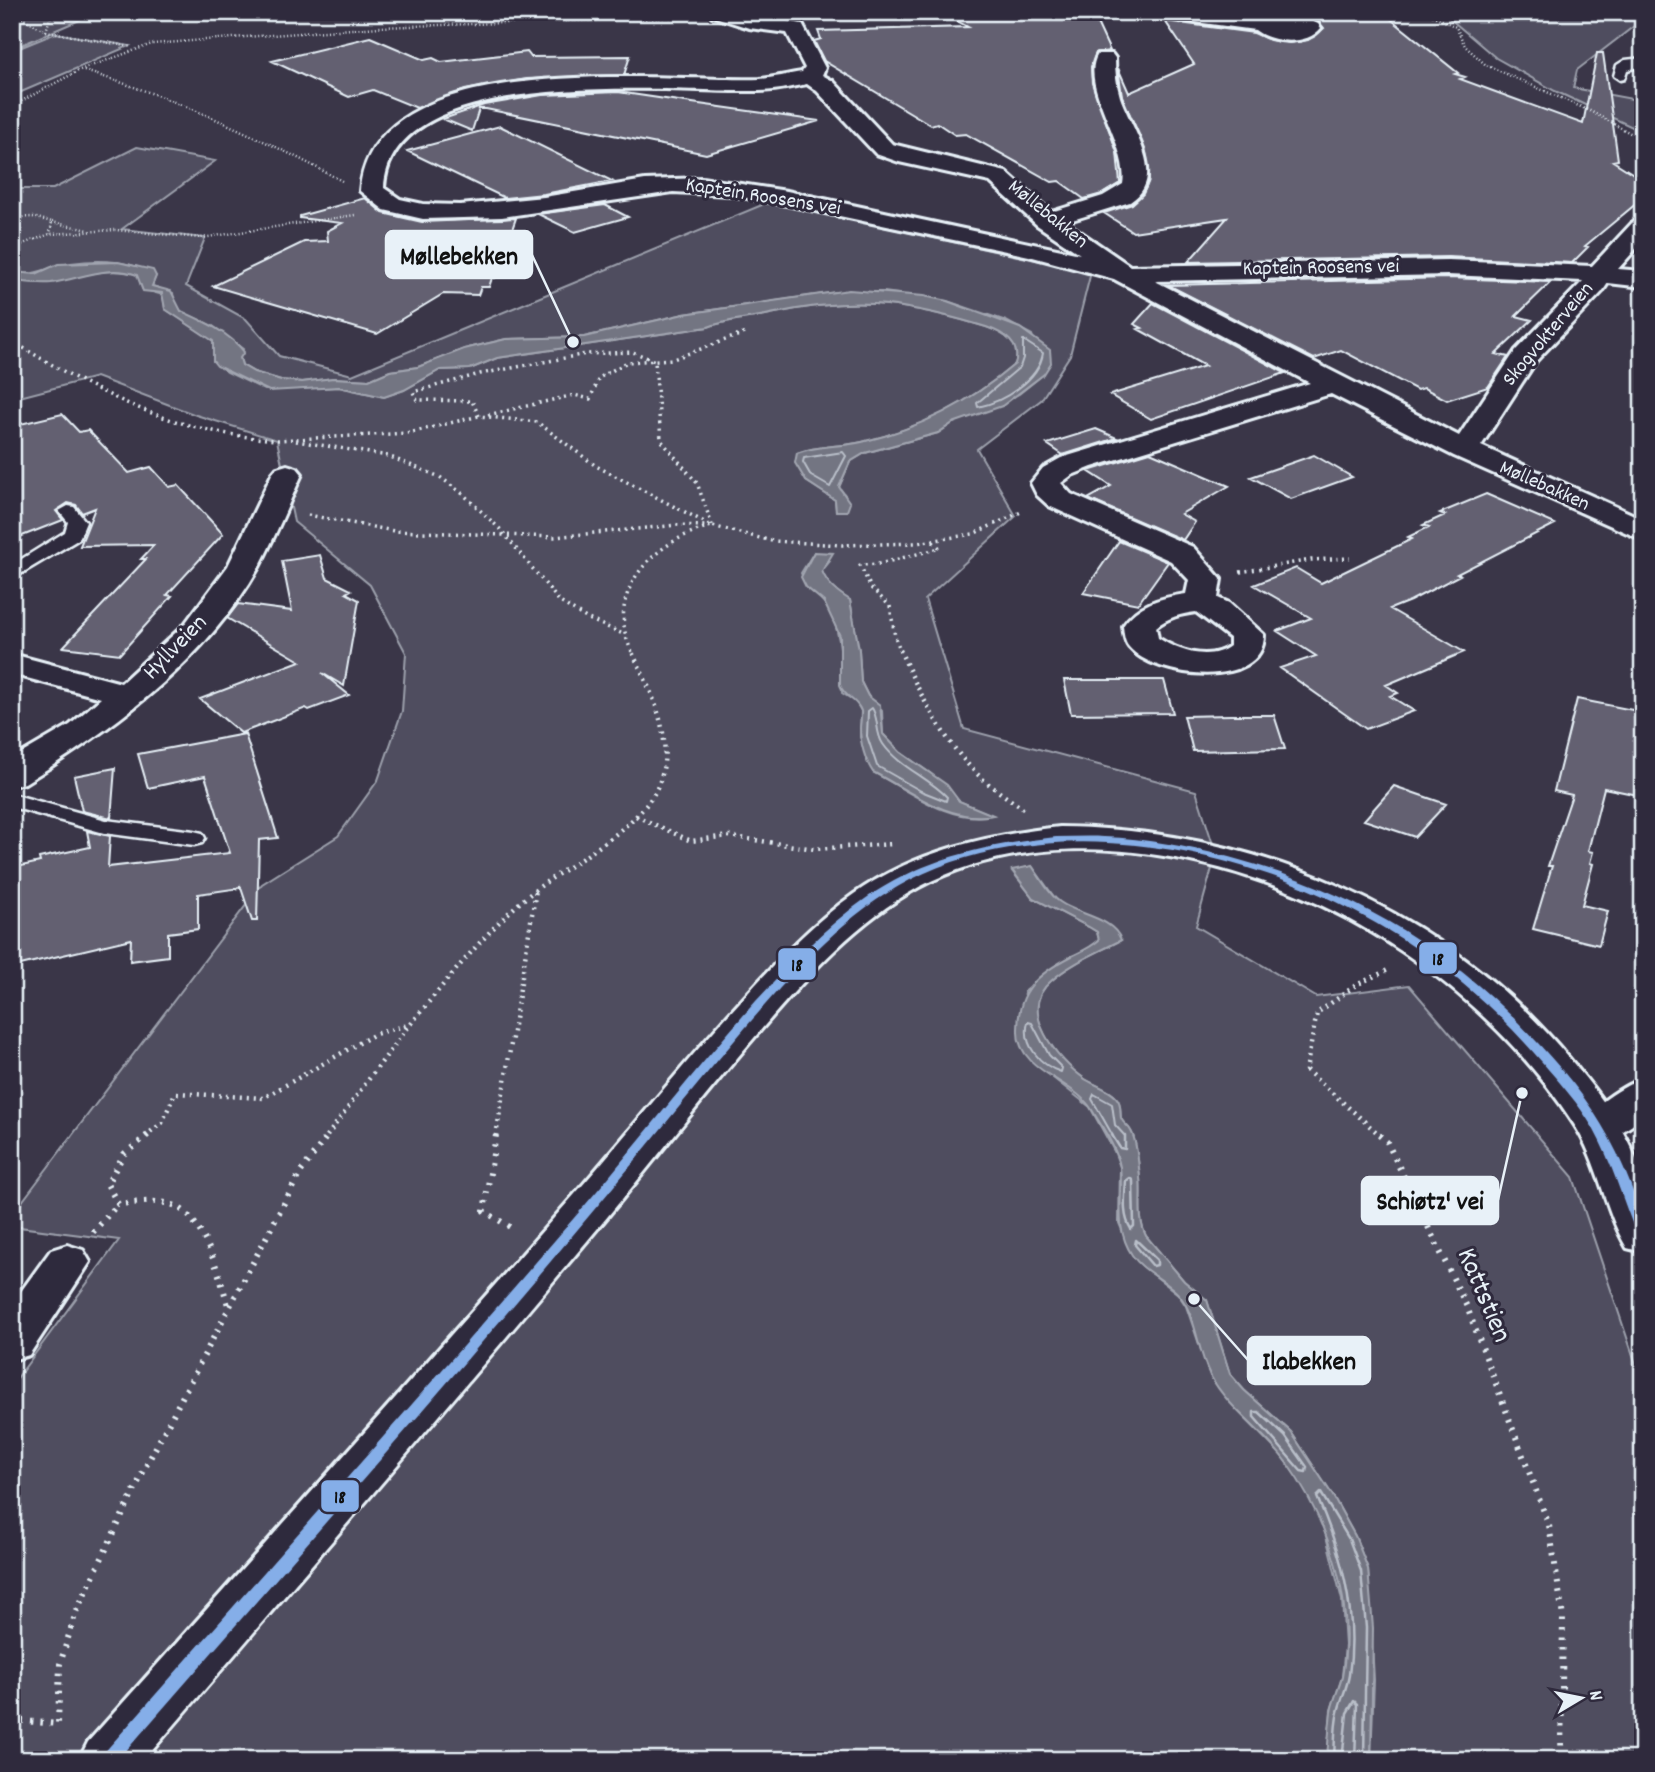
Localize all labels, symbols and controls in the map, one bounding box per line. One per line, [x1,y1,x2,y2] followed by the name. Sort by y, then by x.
[683,171,843,225] street label: Kaptein Roosens vei
[1000,173,1094,257] street label: Møllebakken
[386,231,532,278] callout: Møllebekken
[400,240,518,277] text: Møllebekken
[1242,253,1400,285] street label: Kaptein Roosens vei
[1496,276,1602,394] street label: Skogvokterveien
[1494,454,1594,520] street label: Møllebakken
[136,607,216,689] street label: Hyllveien
[1418,941,1458,975] line badge: 18
[777,947,817,981] line badge: 18
[1432,948,1444,975] text: 18
[791,954,803,981] text: 18
[1362,1177,1498,1224] callout: Schiøtz' vei
[1376,1185,1484,1222] text: Schiøtz' vei
[1444,1243,1520,1349] street label: Kattstien
[1248,1337,1370,1384] callout: Ilabekken
[1262,1345,1356,1382] text: Ilabekken
[320,1479,360,1513] line badge: 18
[334,1486,346,1513] text: 18
[1546,1664,1616,1734] north arrow
[1580,1689,1608,1703] text: N

